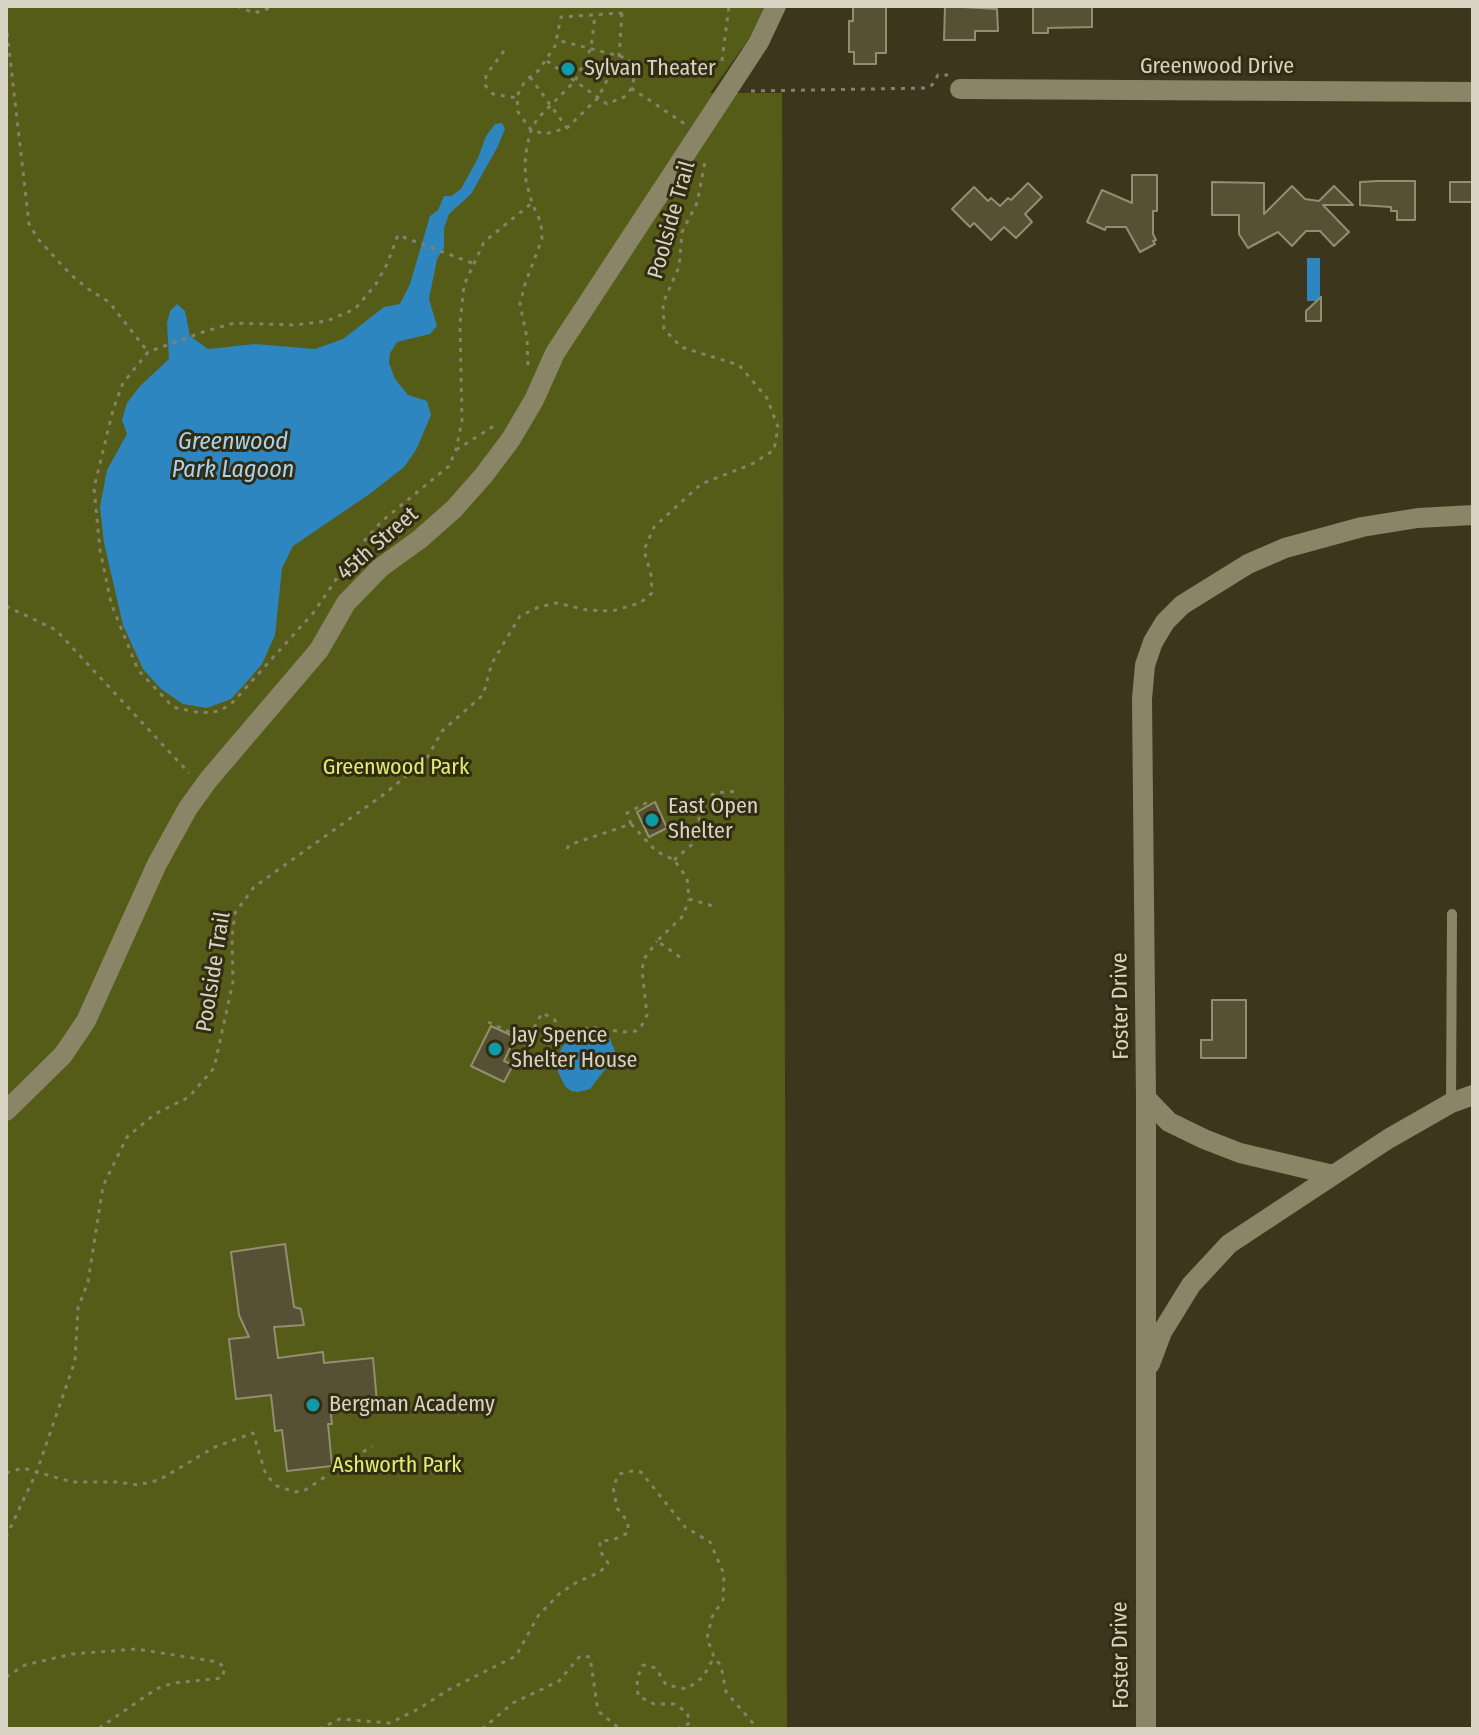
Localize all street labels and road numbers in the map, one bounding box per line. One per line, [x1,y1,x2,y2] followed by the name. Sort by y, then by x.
[1140,54,1294,80] street label: Greenwood Drive
[643,158,701,282] street label: Poolside Trail
[332,502,424,586] street label: 45th Street
[191,910,237,1034] street label: Poolside Trail
[1107,952,1135,1060] street label: Foster Drive
[1107,1601,1135,1709] street label: Foster Drive

